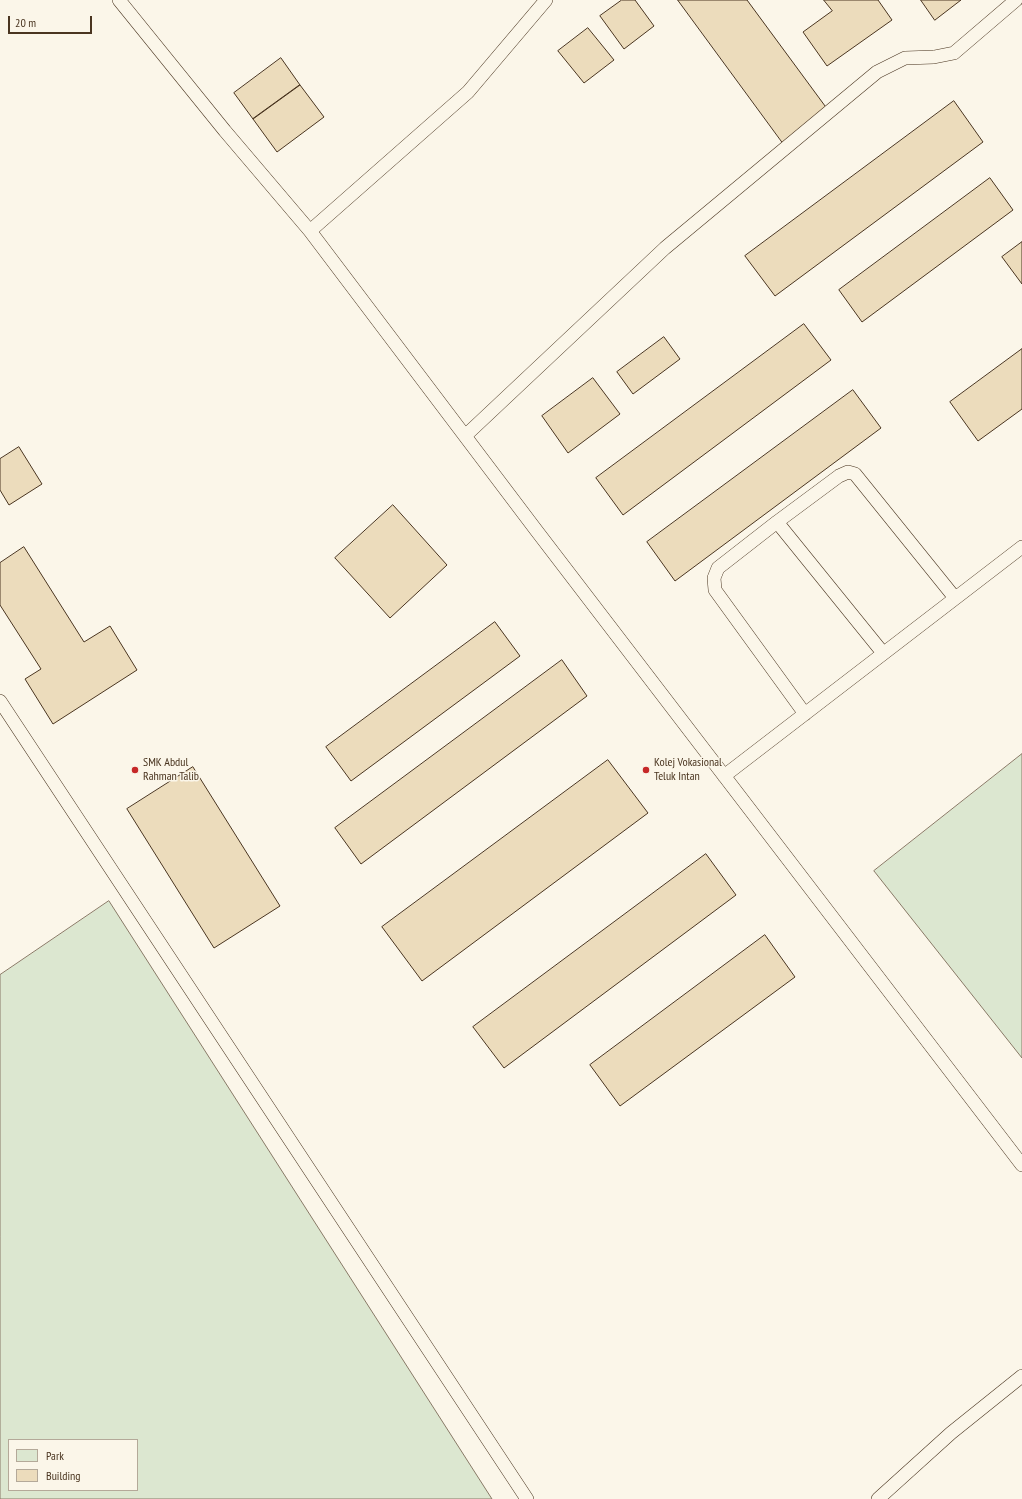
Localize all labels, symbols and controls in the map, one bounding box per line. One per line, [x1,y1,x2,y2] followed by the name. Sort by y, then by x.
[10,8,94,34] scale bar
[15,15,36,30] text: 20 m
[143,756,199,784] place label: SMK Abdul Rahman Talib
[654,756,722,784] place label: Kolej Vokasional Teluk Intan
[130,765,140,775] marker: SMK Abdul Rahman Talib
[641,765,651,775] marker: Kolej Vokasional Teluk Intan
[8,1439,138,1491] legend
[46,1448,64,1463] text: Park
[46,1468,81,1483] text: Building

